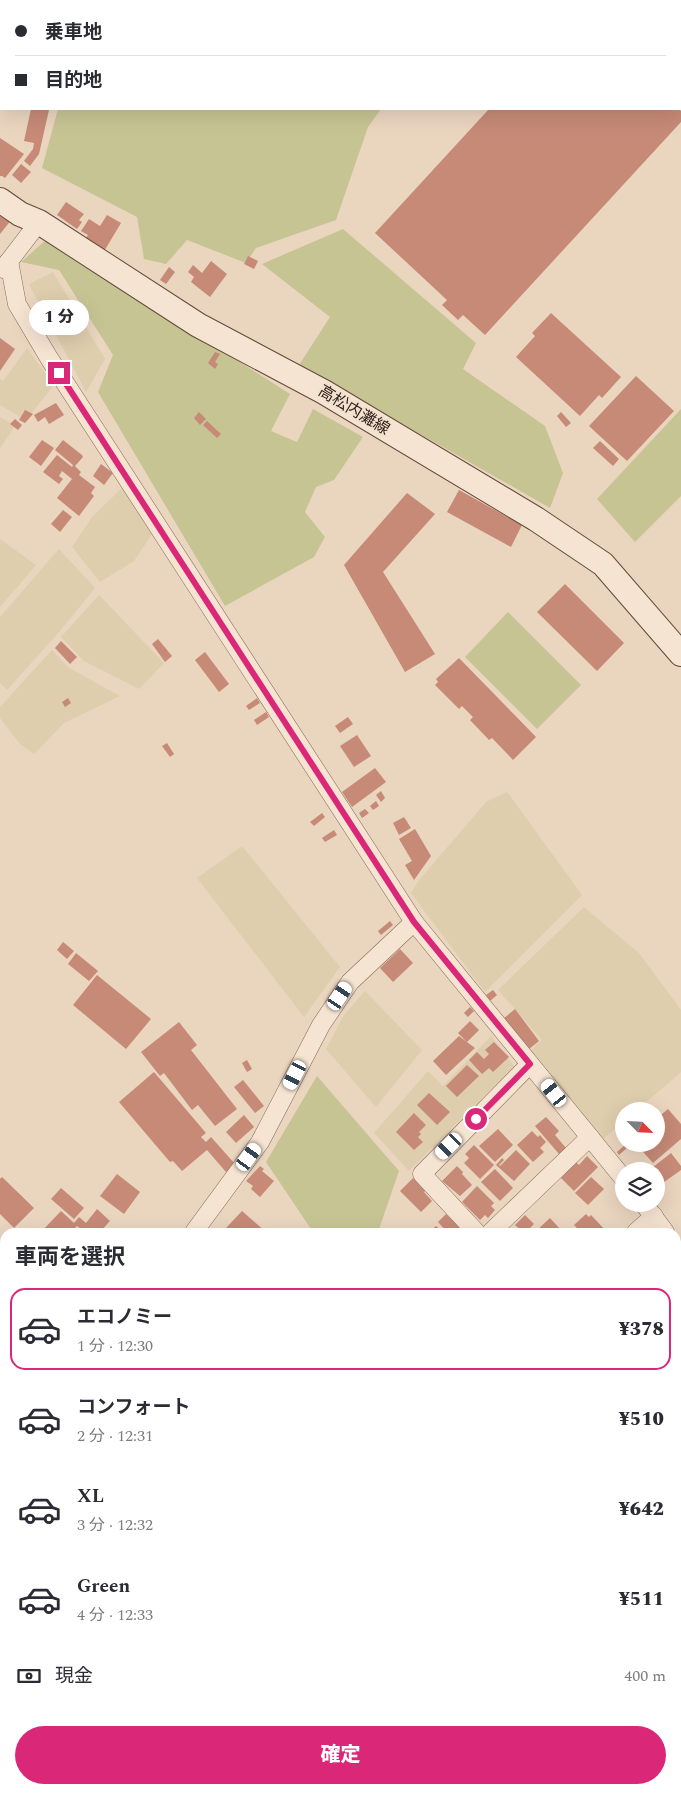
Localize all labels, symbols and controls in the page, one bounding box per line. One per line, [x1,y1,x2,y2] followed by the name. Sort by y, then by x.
[45,18,102,47] text: 乗車地
[45,66,102,95] text: 目的地
[29,300,89,336] callout: 1 分
[44,305,74,329] text: 1 分
[48,362,70,384] route end
[314,379,394,441] street label: 高松内灘線
[325,979,354,1013] car
[281,1058,308,1092] car
[538,1077,569,1109] car
[615,1102,665,1152] north arrow
[615,1102,665,1212] map controls
[465,1108,487,1130] route start
[433,1130,464,1162] car
[234,1140,263,1174] car
[615,1162,665,1212] button: layers
[15,1241,125,1274] text: 車両を選択
[77,1303,172,1332] text: エコノミー
[17,1307,62,1352] icon: car
[618,1315,664,1344] text: ¥378
[77,1334,153,1358] text: 1 分 · 12:30
[77,1393,190,1422] text: コンフォート
[17,1397,62,1442] icon: car
[618,1405,664,1434] text: ¥510
[77,1424,153,1448] text: 2 分 · 12:31
[77,1482,104,1511] text: XL
[17,1487,62,1532] icon: car
[618,1495,664,1524] text: ¥642
[77,1513,153,1537] text: 3 分 · 12:32
[77,1572,130,1601] text: Green
[17,1577,62,1622] icon: car
[618,1585,664,1614] text: ¥511
[77,1603,153,1627] text: 4 分 · 12:33
[15,1662,43,1690] icon: cash
[55,1662,93,1691] text: 現金
[624,1664,666,1688] text: 400 m
[15,1726,666,1784] button: 確定

